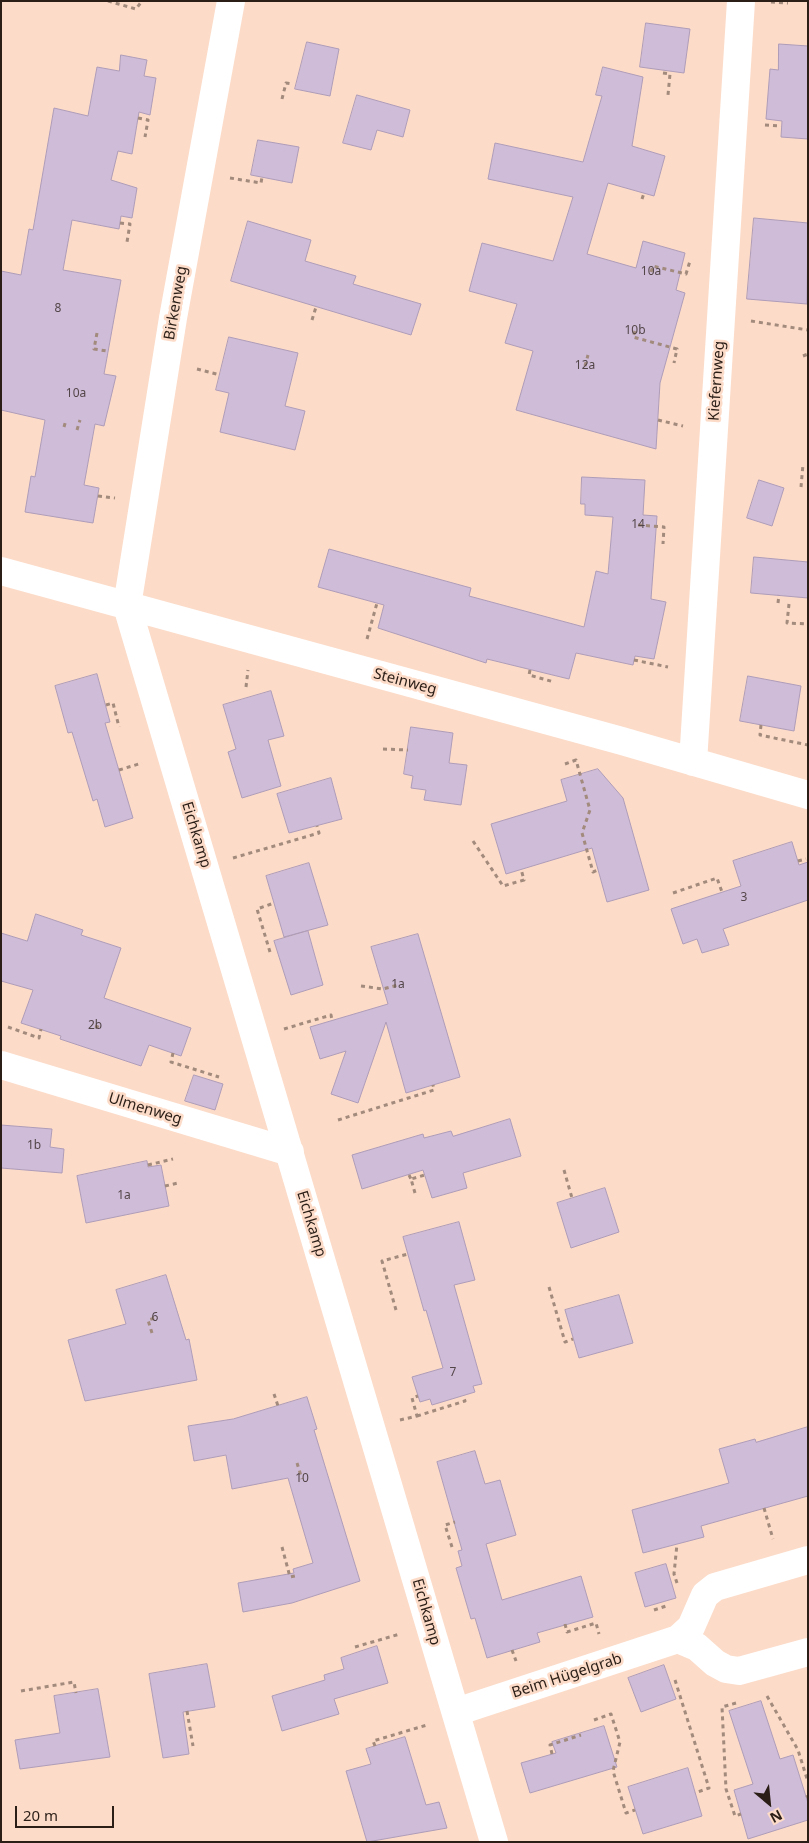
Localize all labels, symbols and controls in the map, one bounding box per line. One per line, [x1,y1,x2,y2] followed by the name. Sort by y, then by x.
[161,264,191,342] street label: Birkenweg
[641,265,661,279] house number: 10a
[55,302,61,316] house number: 8
[624,324,646,338] house number: 10b
[705,340,729,422] street label: Kiefernweg
[575,359,595,373] house number: 12a
[66,387,86,401] house number: 10a
[631,518,645,532] house number: 14
[371,665,439,699] street label: Steinweg
[177,800,215,870] street label: Eichkamp
[741,891,747,905] house number: 3
[391,978,405,992] house number: 1a
[88,1019,102,1033] house number: 2b
[106,1089,184,1129] street label: Ulmenweg
[27,1139,41,1153] house number: 1b
[117,1189,131,1203] house number: 1a
[292,1189,330,1259] street label: Eichkamp
[152,1311,158,1325] house number: 6
[450,1366,456,1380] house number: 7
[295,1472,309,1486] house number: 10
[408,1577,444,1647] street label: Eichkamp
[510,1650,624,1702] street label: Beim Hügelgrab
[744,1778,794,1828] north arrow
[18,1796,116,1828] scale bar
[23,1805,58,1825] text: 20 m
[767,1806,786,1828] text: N

